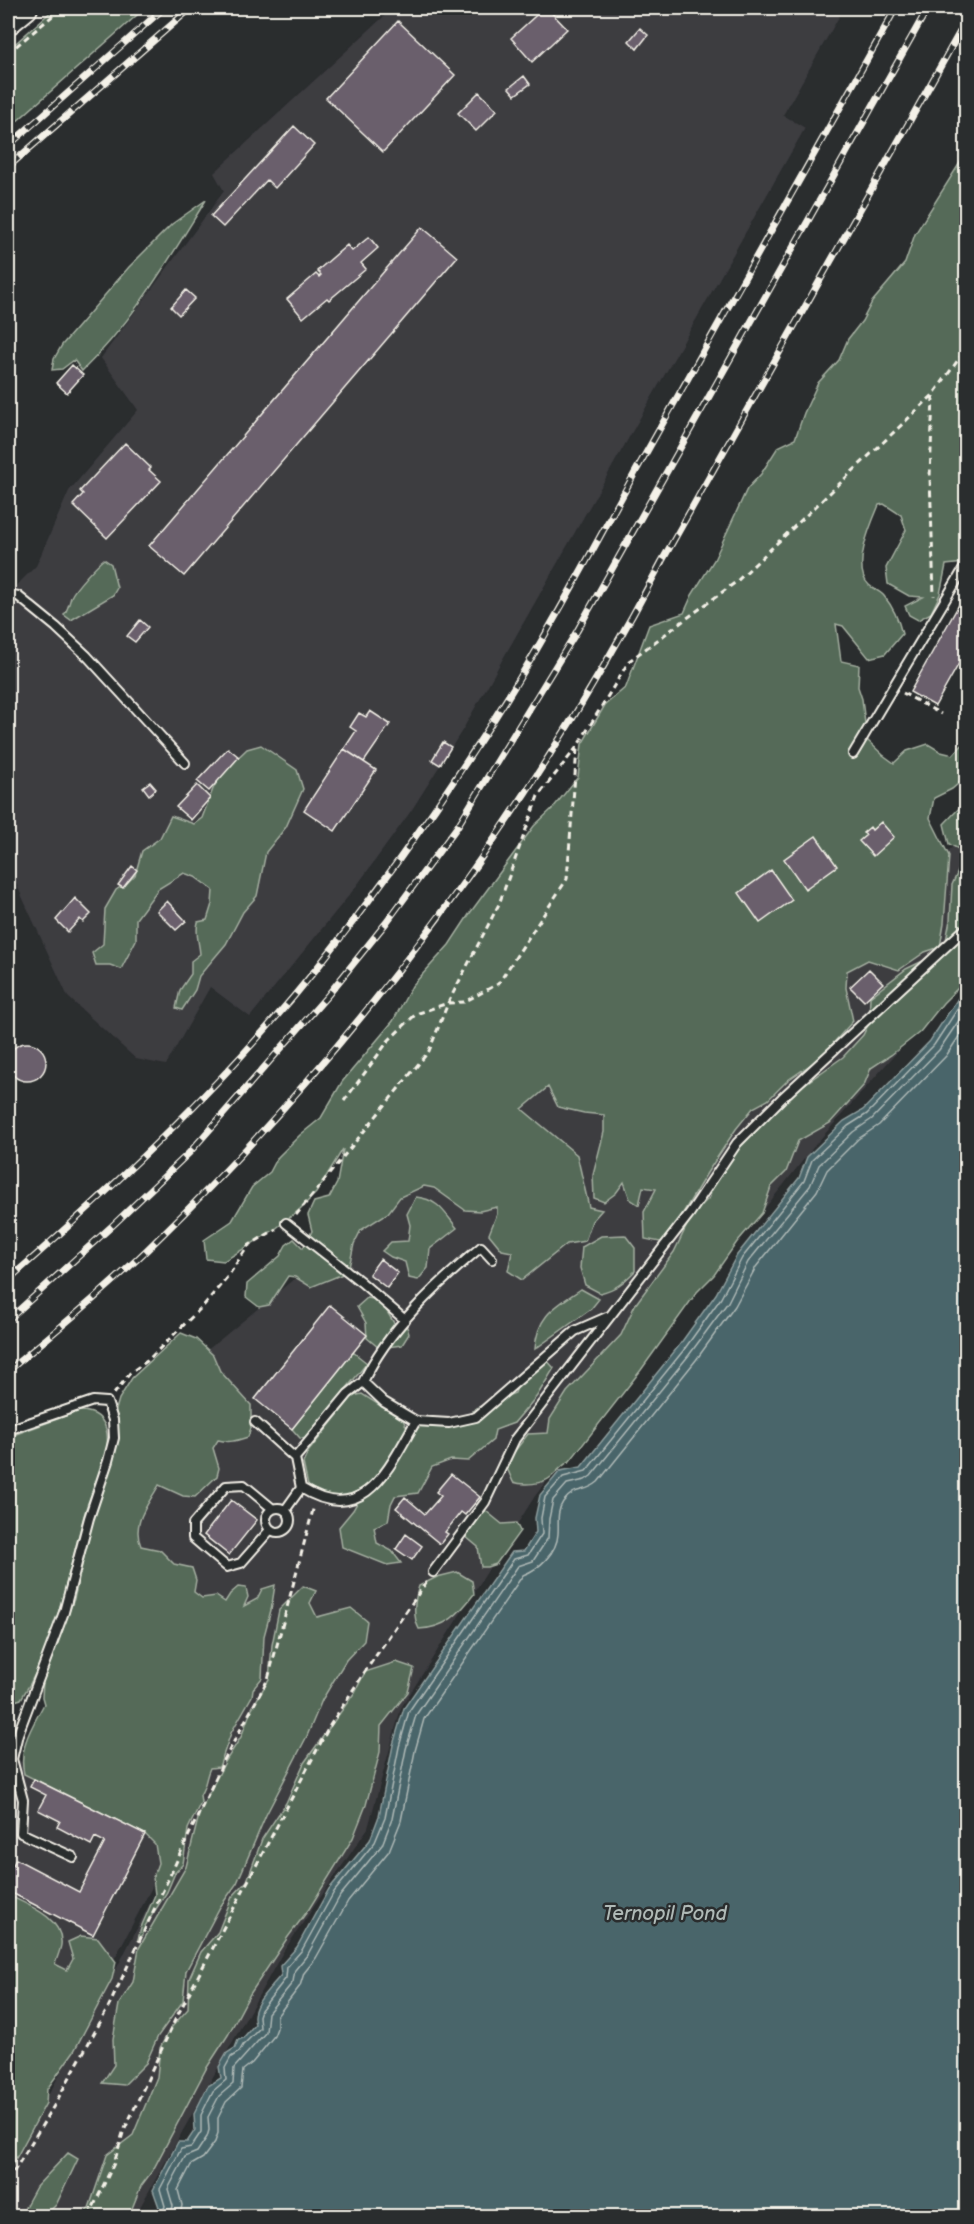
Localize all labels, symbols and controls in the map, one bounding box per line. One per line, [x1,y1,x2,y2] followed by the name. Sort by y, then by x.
[603,1902,727,1926] water label: Ternopil Pond

